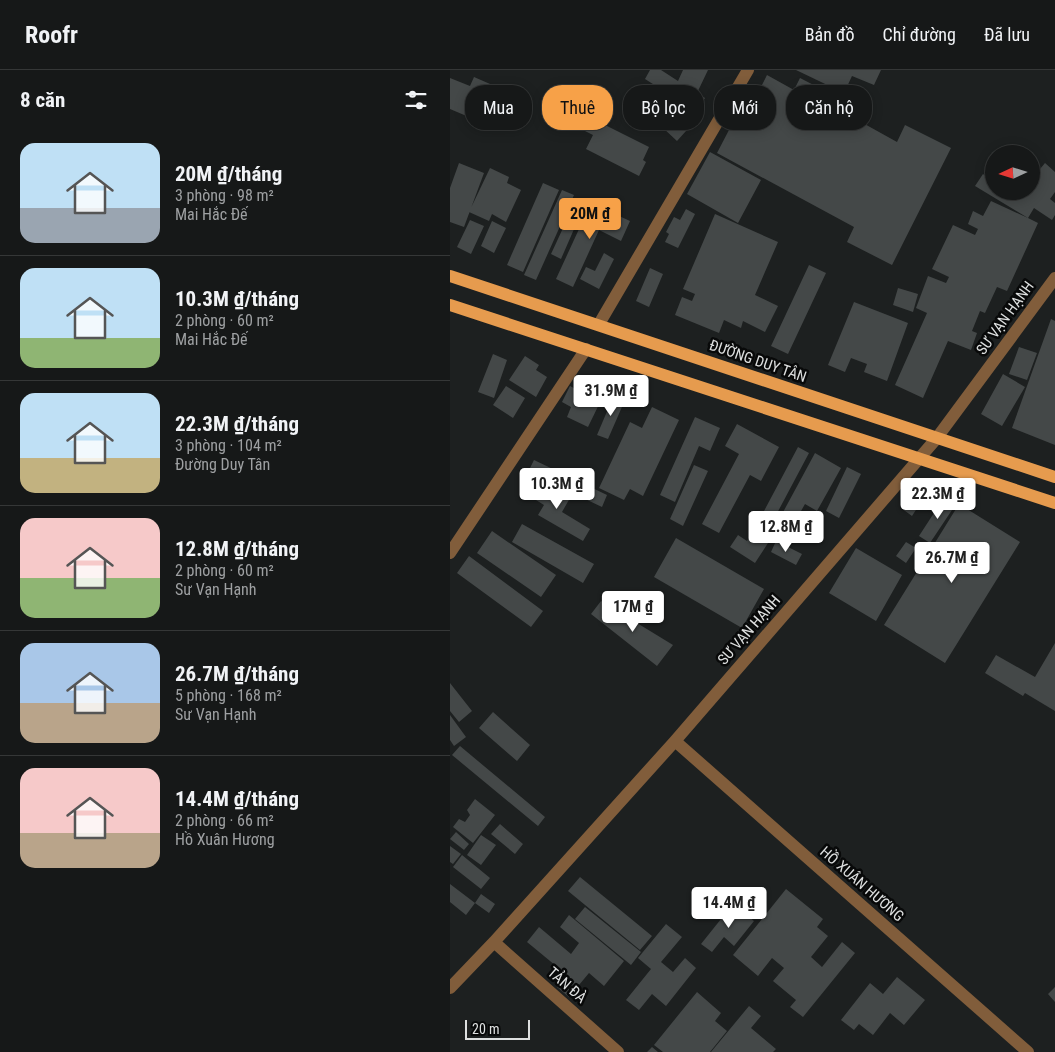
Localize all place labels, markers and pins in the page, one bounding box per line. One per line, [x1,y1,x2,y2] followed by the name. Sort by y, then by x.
[555,198,625,240] pin: 20M ₫
[565,374,657,417] pin: 31.9M ₫
[511,468,603,510] pin: 10.3M ₫
[892,478,984,520] pin: 22.3M ₫
[740,510,832,553] pin: 12.8M ₫
[906,542,998,584] pin: 26.7M ₫
[598,590,668,633] pin: 17M ₫
[683,886,775,929] pin: 14.4M ₫

